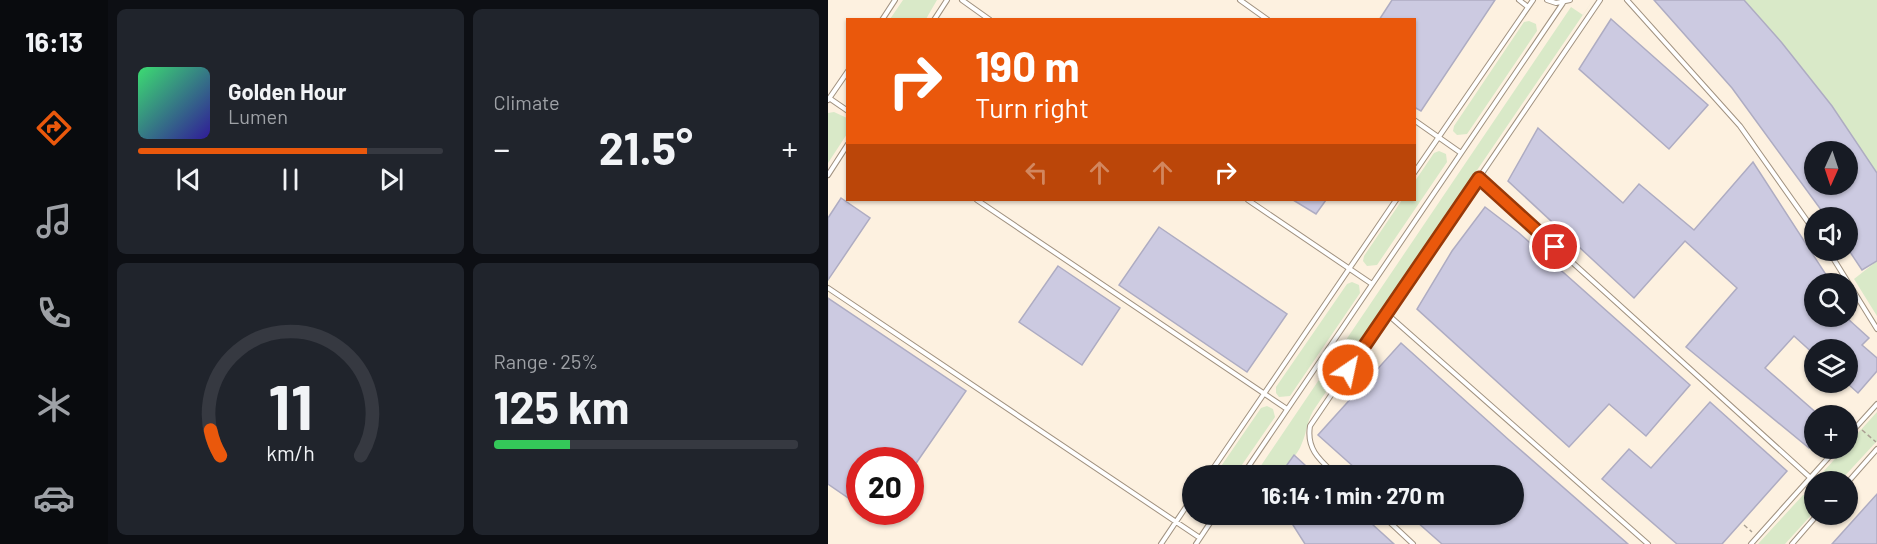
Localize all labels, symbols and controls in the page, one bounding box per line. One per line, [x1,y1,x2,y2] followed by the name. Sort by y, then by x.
[25,25,83,57] text: 16:13
[975,40,1080,90] text: 190 m
[876,42,954,120] icon: right
[228,78,346,104] text: Golden Hour
[494,90,560,114] text: Climate
[975,91,1089,123] text: Turn right
[228,104,288,128] text: Lumen
[33,107,75,149] icon: directions
[599,120,693,174] text: 21.5°
[494,128,510,168] text: −
[782,128,798,168] text: +
[1804,141,1858,195] north arrow
[1804,141,1858,525] map controls
[1020,156,1053,189] icon: left
[1083,156,1116,189] icon: ahead
[1146,156,1179,189] icon: ahead
[1209,156,1242,189] icon: right
[172,163,205,196] icon: previous
[274,163,307,196] icon: pause
[375,163,408,196] icon: next
[33,200,75,242] icon: music
[1804,207,1858,261] button: sound
[1529,221,1580,272] pin
[1538,230,1571,263] icon: arrive
[1804,273,1858,327] button: search
[33,292,75,334] icon: phone
[1316,338,1380,402] position arrow
[1804,339,1858,393] button: layers
[494,349,598,373] text: Range · 25%
[268,368,313,442] text: 11
[494,379,629,433] text: 125 km
[33,384,75,426] icon: climate
[1804,405,1858,459] button: +
[266,440,315,465] text: km/h
[846,447,924,525] speed limit sign: 20
[1804,471,1858,525] button: −
[33,477,75,519] icon: car
[1261,482,1445,508] text: 16:14 · 1 min · 270 m

